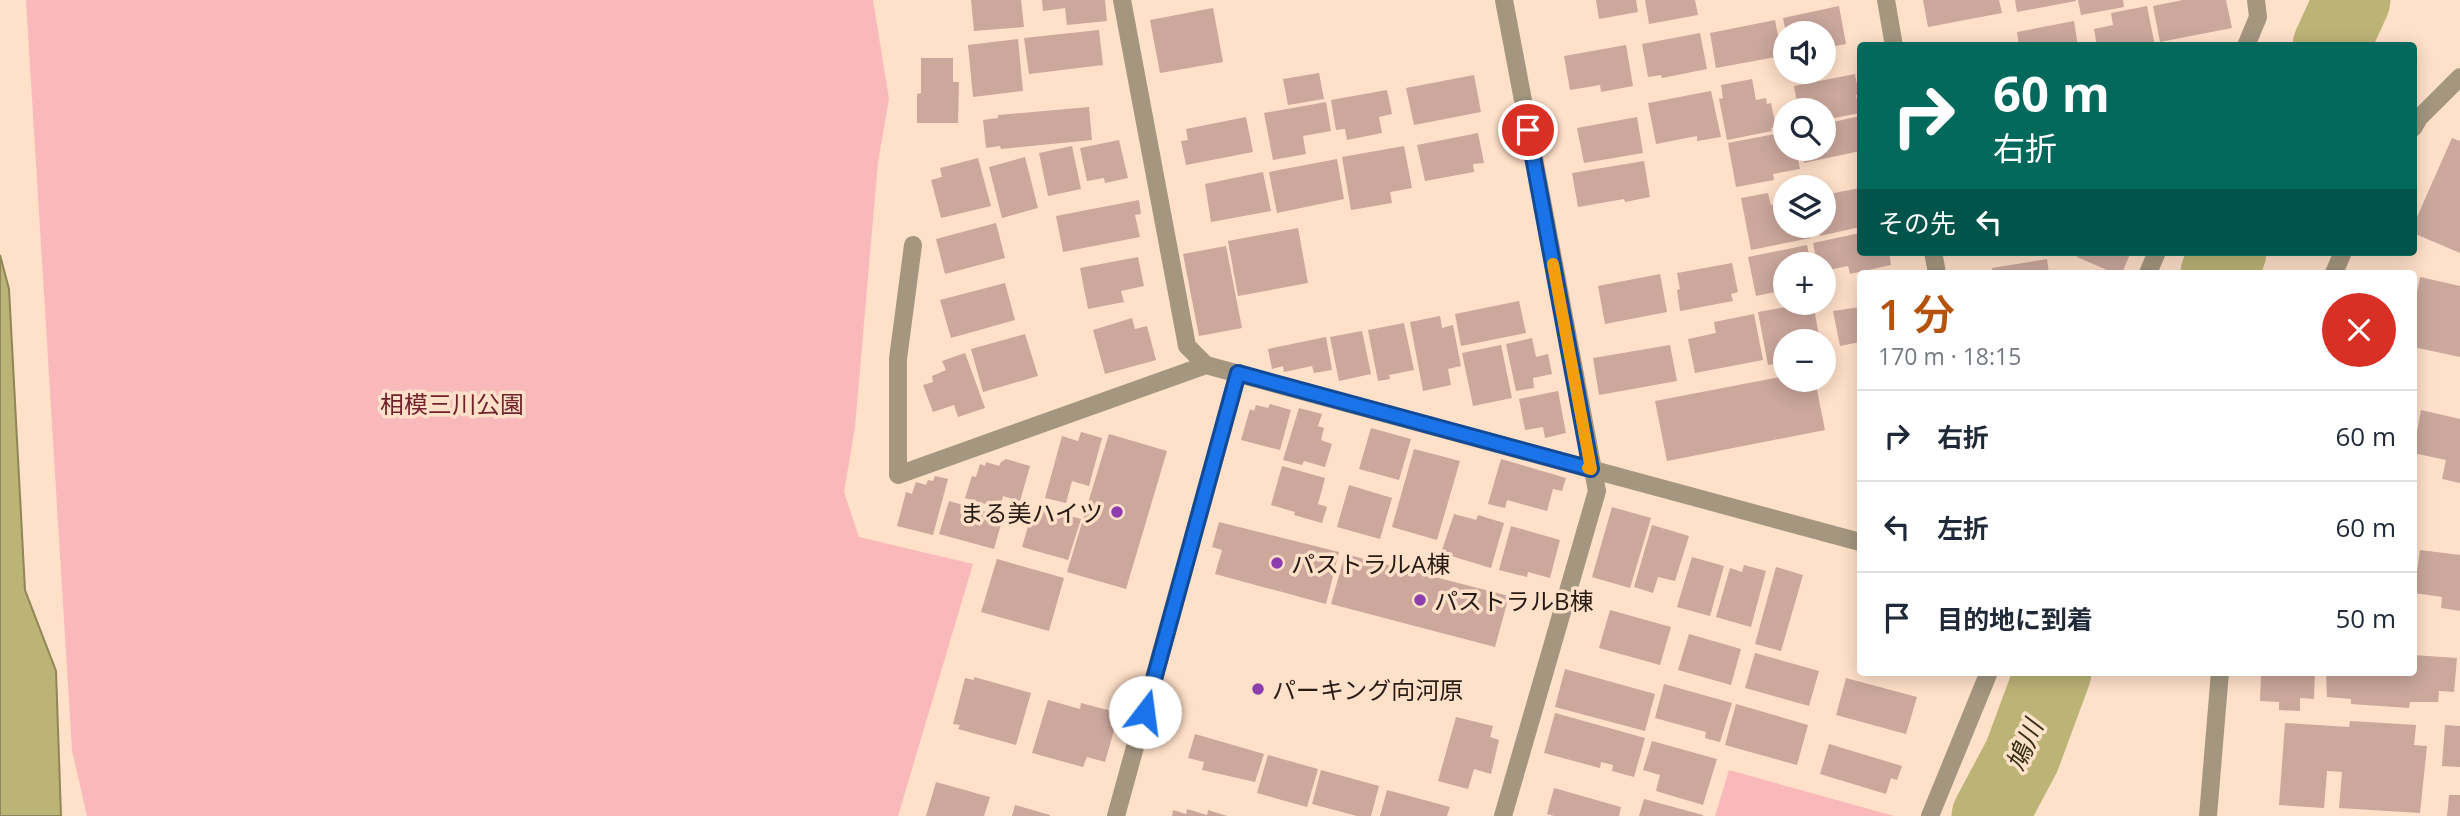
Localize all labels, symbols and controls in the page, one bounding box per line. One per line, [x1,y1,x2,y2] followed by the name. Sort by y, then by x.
[1773,21,1836,392] map controls
[1773,21,1836,84] button: sound
[1993,60,2110,126] text: 60 m
[1878,70,1969,161] icon: right
[1773,98,1836,161] button: search
[1498,100,1558,160] pin
[1509,111,1547,149] icon: arrive
[1993,126,2057,169] text: 右折
[1773,175,1836,238] button: layers
[1970,203,2008,241] icon: left
[1878,205,1956,241] text: その先
[1773,252,1836,315] button: +
[1878,285,1955,342] text: 1 分
[2322,293,2396,367] button: close
[1773,329,1836,392] button: −
[1878,340,2021,372] text: 170 m · 18:15
[380,387,524,420] park label: 相模三川公園
[1878,417,1916,455] icon: right
[2335,418,2396,454] text: 60 m
[1937,419,1989,455] text: 右折
[959,496,1103,529] place label: まる美ハイツ
[1109,504,1125,520] marker: まる美ハイツ
[1878,508,1916,546] icon: left
[2335,509,2396,545] text: 60 m
[1937,510,1989,546] text: 左折
[1291,547,1450,580] place label: パストラルA棟
[1269,555,1285,571] marker: パストラルA棟
[1434,584,1594,617] place label: パストラルB棟
[1412,592,1428,608] marker: パストラルB棟
[1878,599,1916,637] icon: arrive
[2335,600,2396,636] text: 50 m
[1937,601,2093,637] text: 目的地に到着
[1272,673,1463,706] place label: パーキング向河原
[1108,675,1182,749] position arrow
[1250,681,1266,697] marker: パーキング向河原
[1997,711,2052,776] water label: 鳩川

